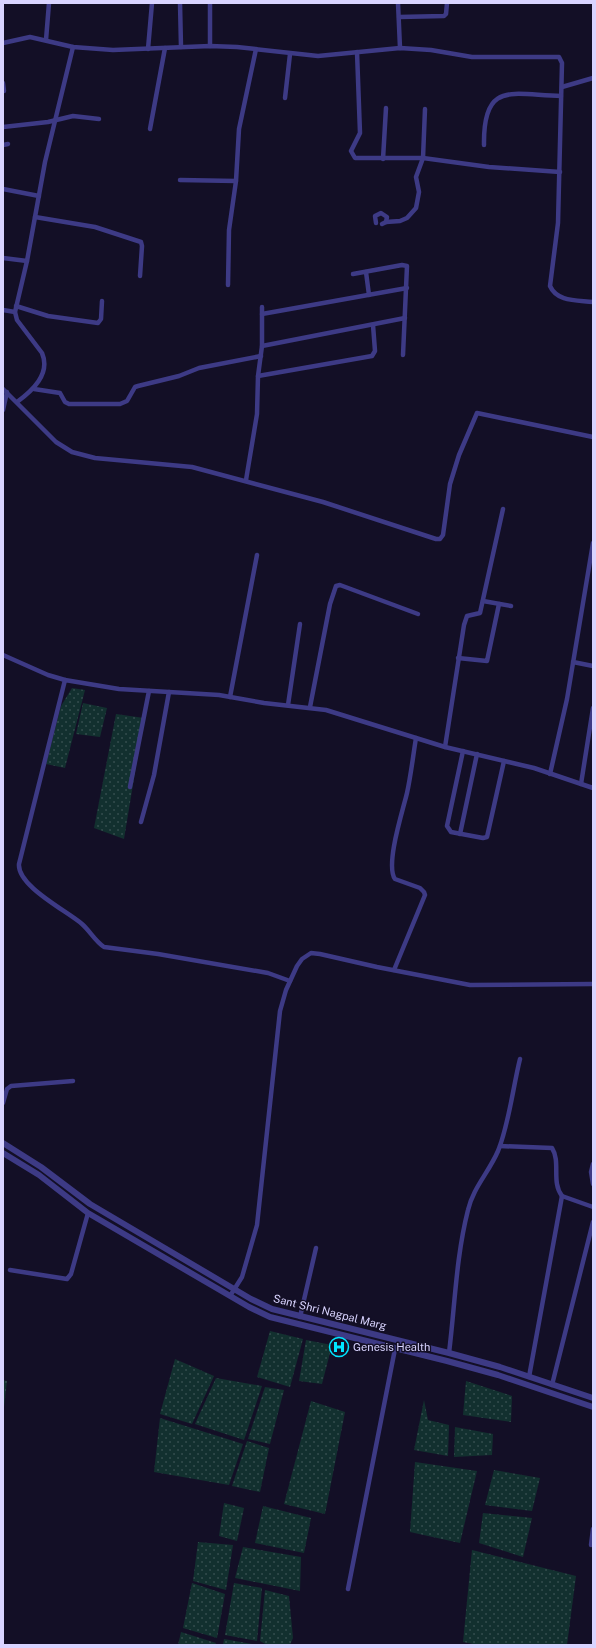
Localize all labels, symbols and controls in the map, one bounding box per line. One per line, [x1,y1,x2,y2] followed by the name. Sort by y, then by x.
[272,1292,388,1332] street label: Sant Shri Nagpal Marg
[328,1336,350,1358] hospital icon: Genesis Health
[353,1341,430,1353] place label: Genesis Health

